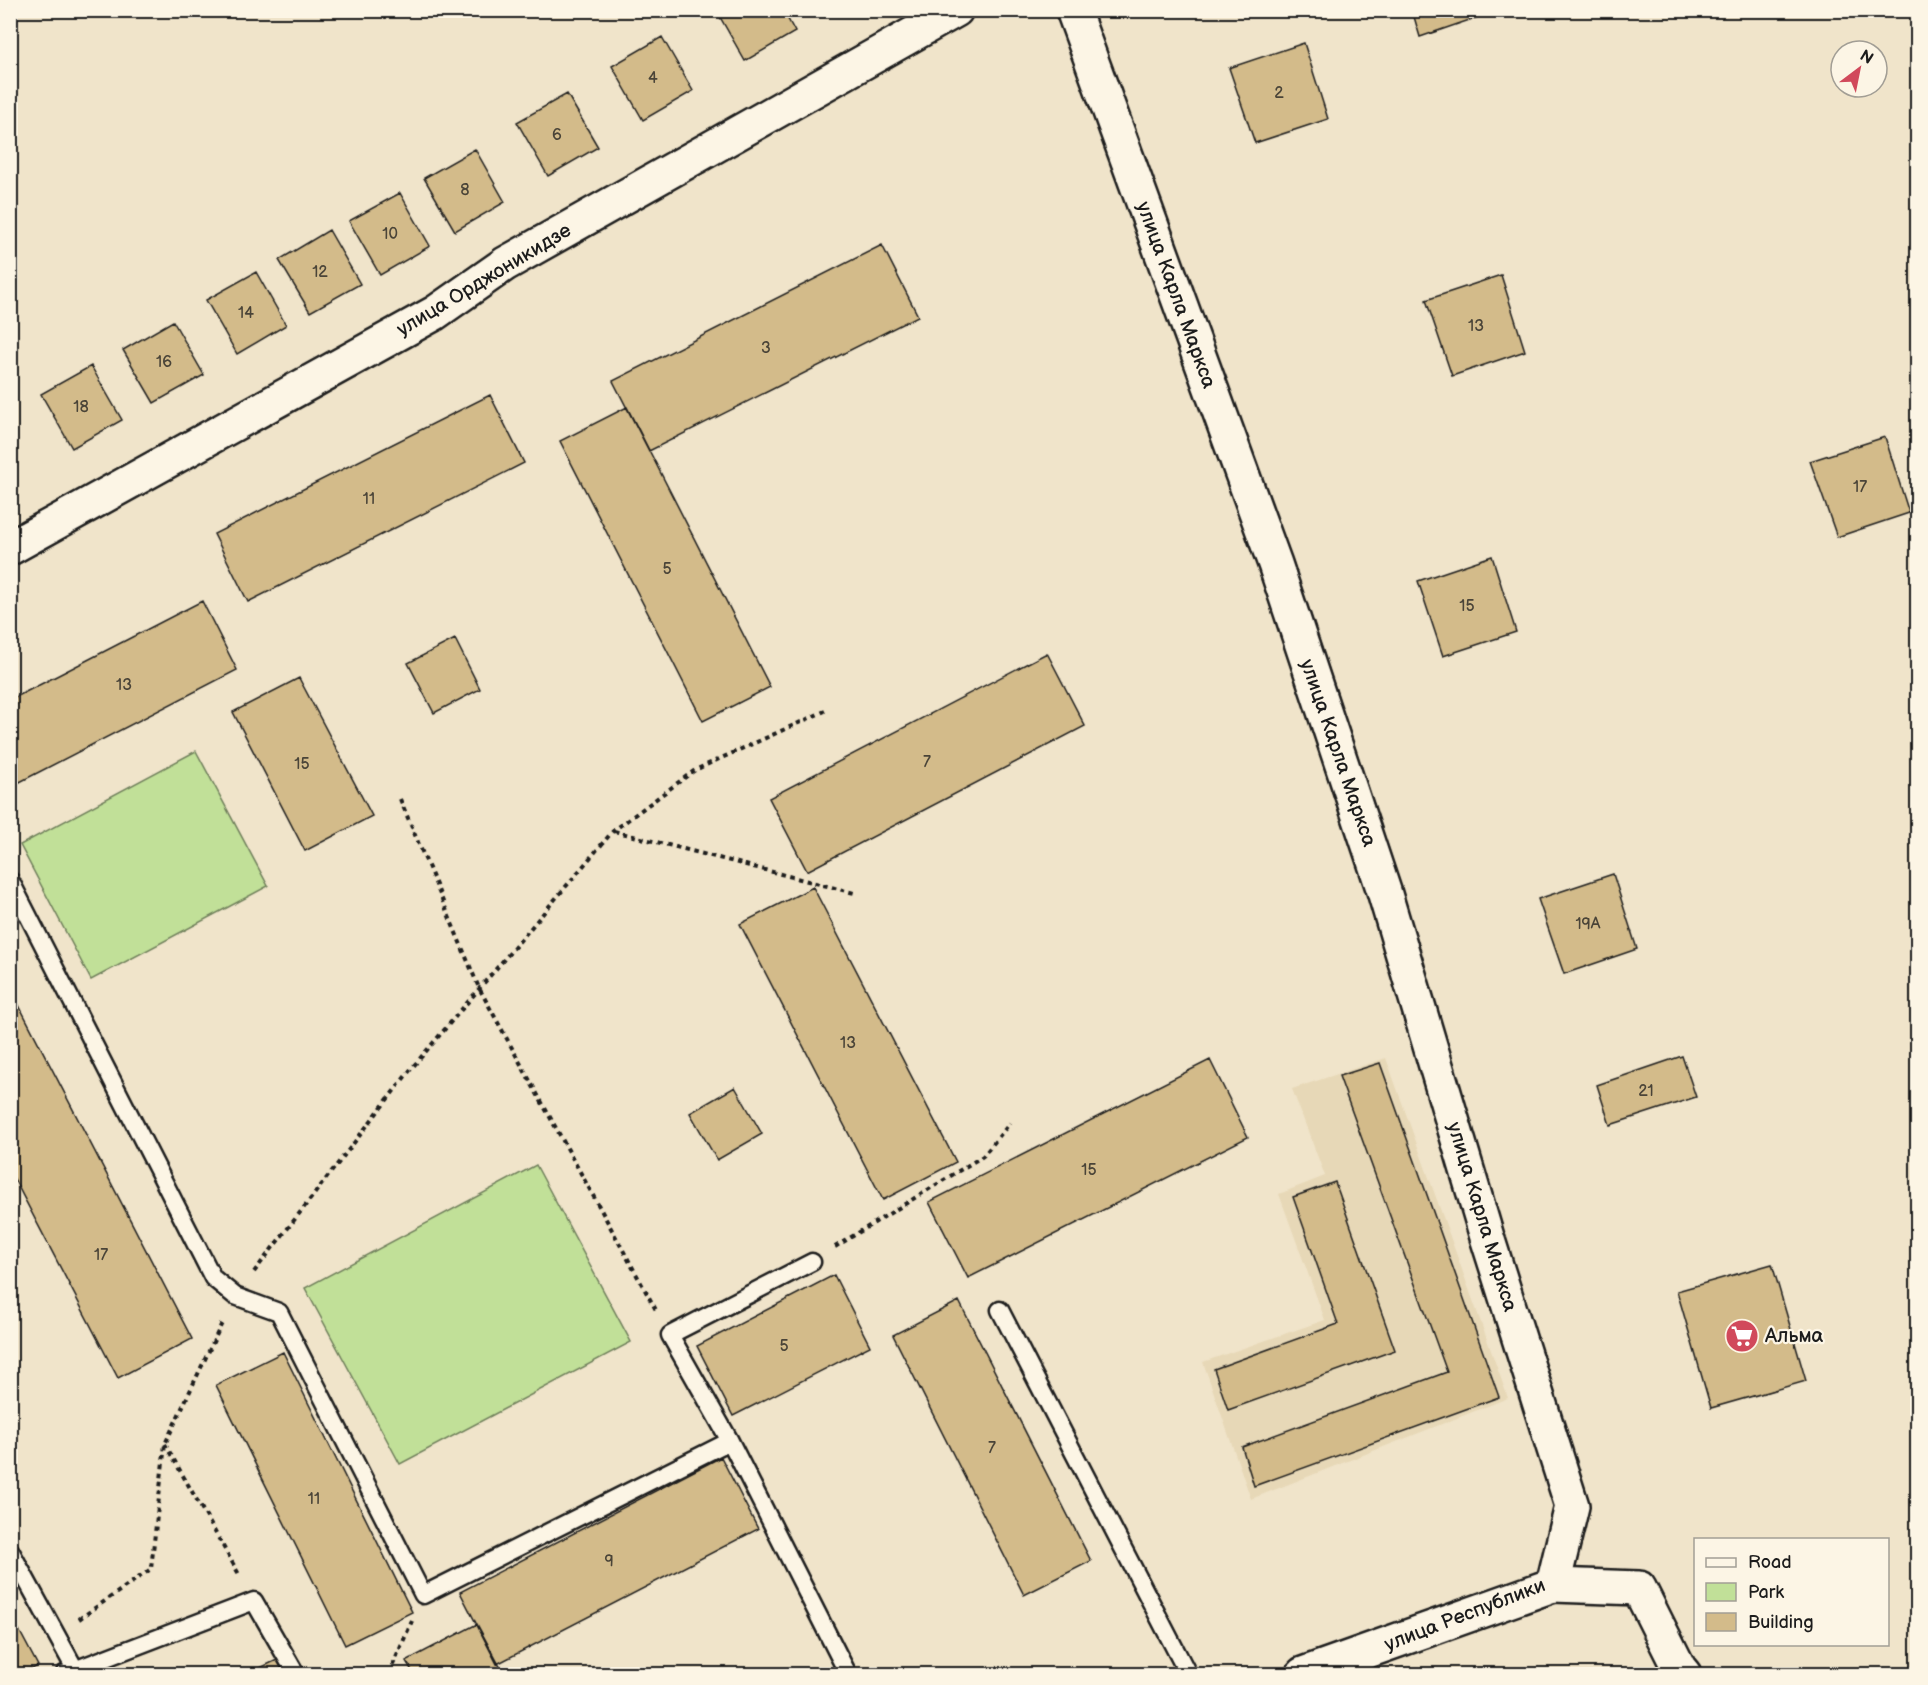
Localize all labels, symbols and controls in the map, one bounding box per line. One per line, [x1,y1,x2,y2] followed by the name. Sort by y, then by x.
[1829,39,1889,99] north arrow
[1856,46,1876,69] text: N
[648,69,658,88] house number: 4
[1274,84,1284,103] house number: 2
[552,126,562,145] house number: 6
[460,181,470,200] house number: 8
[1131,198,1221,392] street label: улица Карла Маркса
[392,218,576,342] street label: улица Орджоникидзе
[382,225,398,244] house number: 10
[312,263,328,282] house number: 12
[238,304,254,323] house number: 14
[1468,317,1484,336] house number: 13
[761,339,771,358] house number: 3
[156,353,172,372] house number: 16
[73,398,89,417] house number: 18
[1853,478,1867,497] house number: 17
[363,490,375,509] house number: 11
[662,560,672,579] house number: 5
[1459,597,1475,616] house number: 15
[1295,656,1381,850] street label: улица Карла Маркса
[116,676,132,695] house number: 13
[923,753,931,772] house number: 7
[294,755,310,774] house number: 15
[1575,915,1601,934] house number: 19А
[840,1034,856,1053] house number: 13
[1638,1082,1654,1101] house number: 21
[1442,1119,1522,1315] street label: улица Карла Маркса
[1081,1161,1097,1180] house number: 15
[94,1246,108,1265] house number: 17
[1724,1318,1760,1354] supermarket icon: Альма
[1764,1324,1824,1348] place label: Альма
[779,1337,789,1356] house number: 5
[988,1439,996,1458] house number: 7
[308,1490,320,1509] house number: 11
[1694,1538,1889,1646] legend
[604,1552,614,1571] house number: 9
[1748,1552,1792,1573] text: Road
[1381,1573,1549,1657] street label: улица Республики
[1748,1582,1784,1603] text: Park
[1748,1612,1814,1633] text: Building

